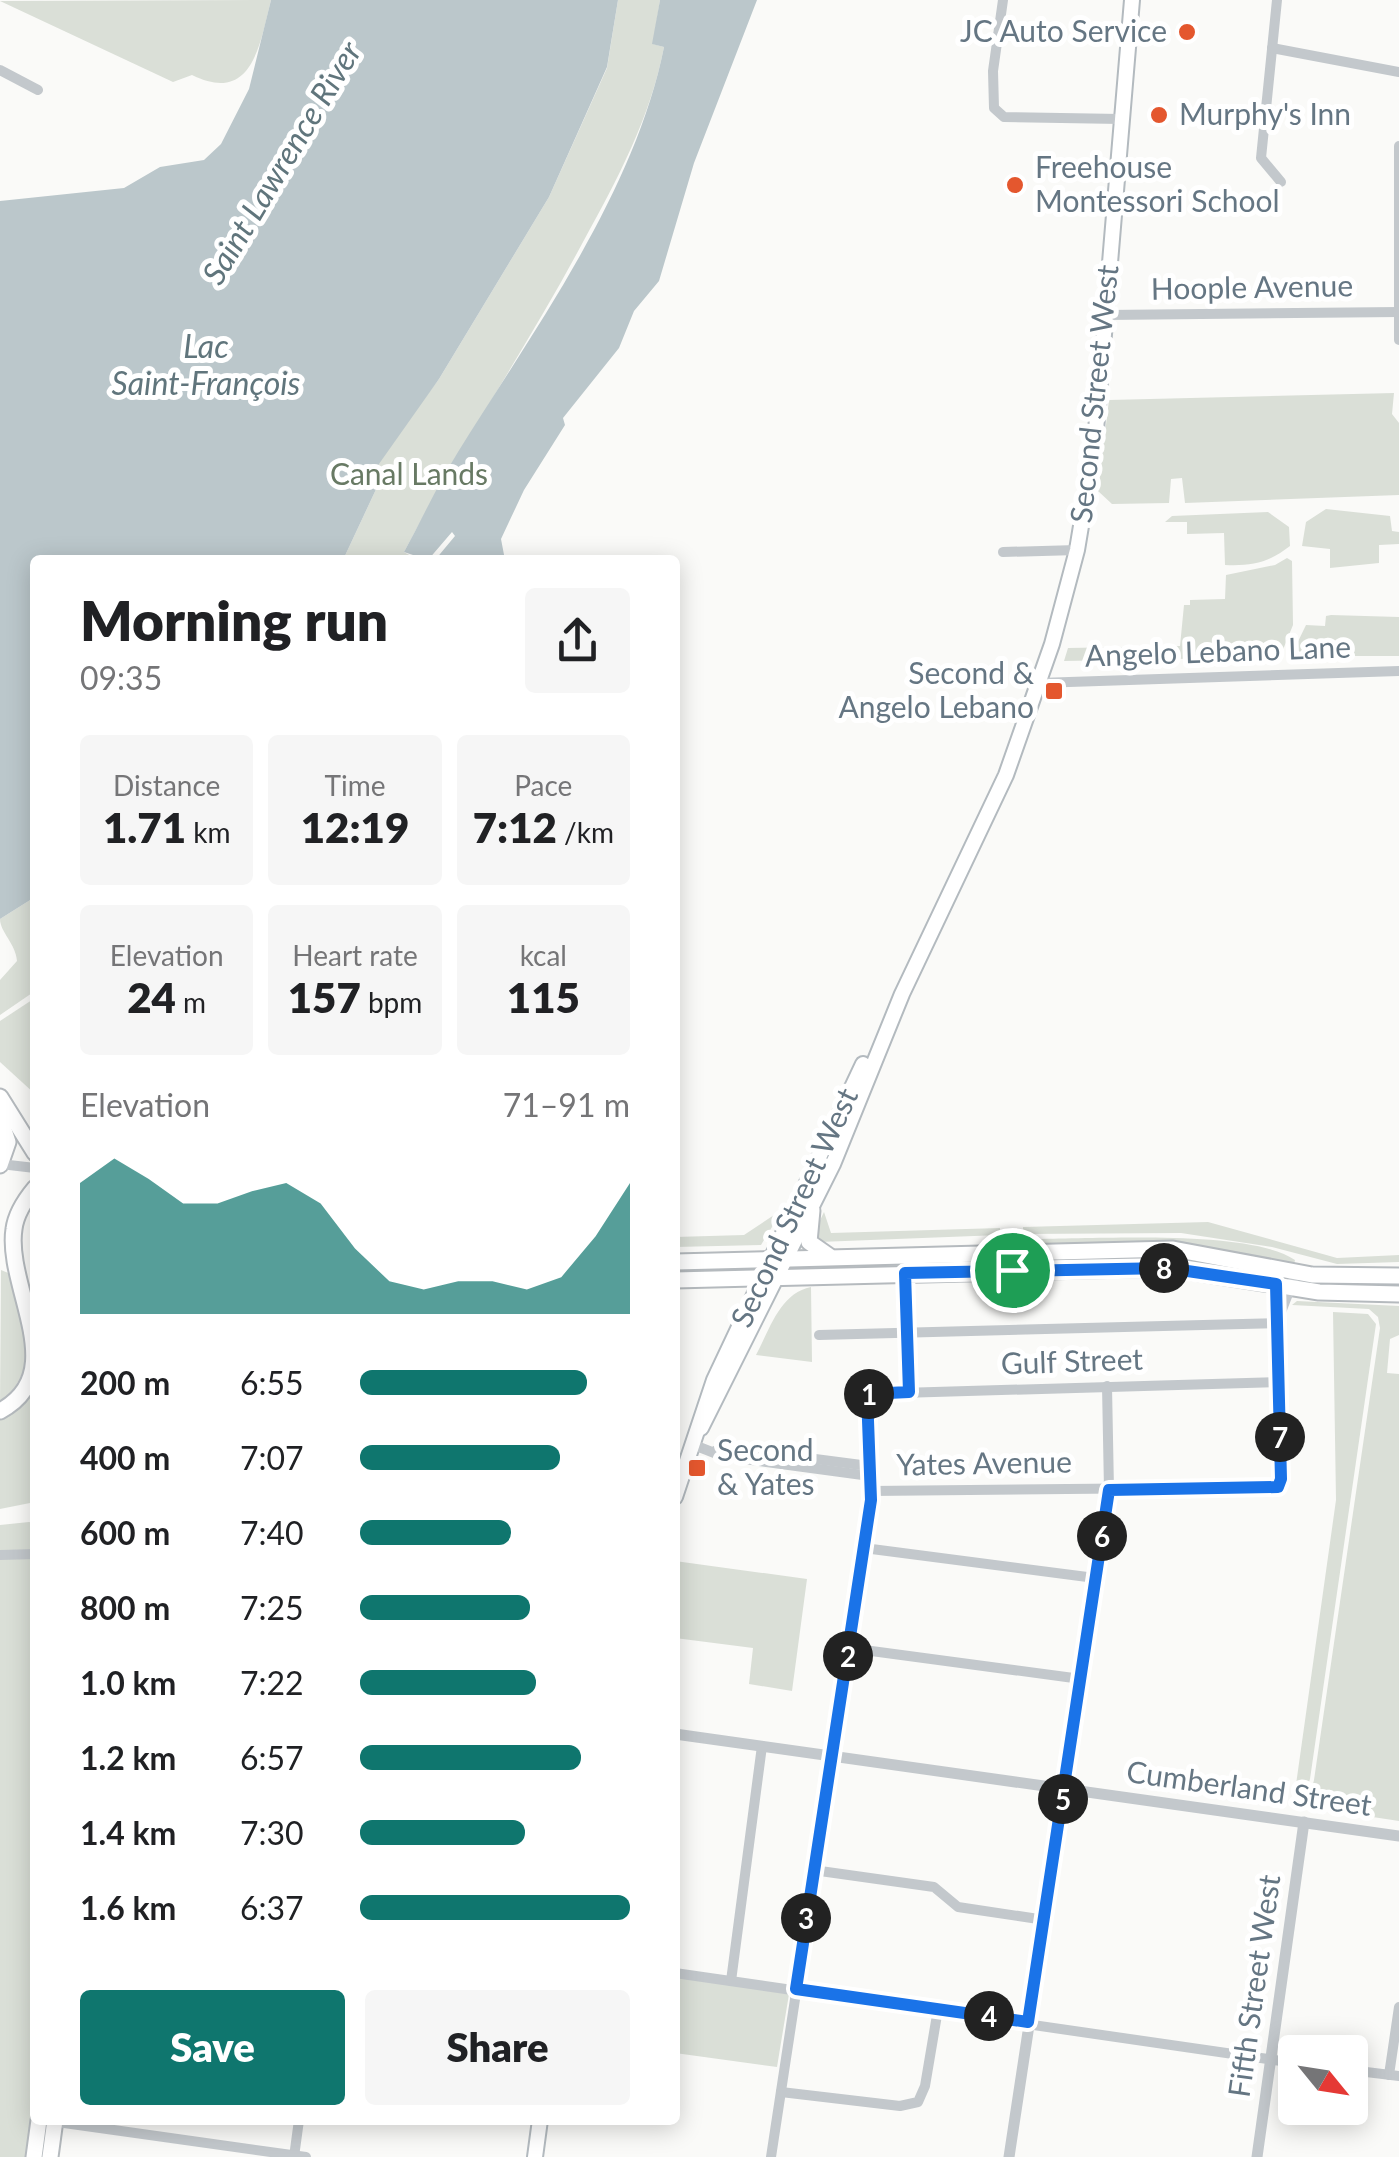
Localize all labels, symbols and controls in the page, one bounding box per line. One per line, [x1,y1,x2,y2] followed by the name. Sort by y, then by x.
[960,12,1167,48] place label: JC Auto Service
[1176,21,1198,43] marker: JC Auto Service
[193,33,369,291] water label: Saint Lawrence River
[1179,95,1351,131] place label: Murphy's Inn
[1148,104,1170,126] marker: Murphy's Inn
[1035,148,1280,218] place label: Freehouse Montessori School
[1004,174,1026,196] marker: Freehouse Montessori School
[1062,263,1125,525] street label: Second Street West
[1151,266,1353,306] street label: Hoople Avenue
[112,326,301,402] water label: Lac Saint-François
[330,455,488,491] park label: Canal Lands
[80,587,388,653] text: Morning run
[525,588,630,693] button: share
[1084,627,1352,673] street label: Angelo Lebano Lane
[838,654,1035,724] place label: Second & Angelo Lebano
[80,658,162,697] text: 09:35
[1043,680,1065,702] marker: Second & Angelo Lebano
[113,768,220,802] text: Distance
[325,768,385,802] text: Time
[514,768,572,802] text: Pace
[103,802,186,852] text: 1.71
[301,802,409,852] text: 12:19
[473,802,557,852] text: 7:12
[186,815,230,849] text: km
[557,815,614,849] text: /km
[110,938,224,972] text: Elevation
[292,938,418,972] text: Heart rate
[520,938,567,972] text: kcal
[127,972,176,1022] text: 24
[288,972,361,1022] text: 157
[507,972,580,1022] text: 115
[176,985,206,1019] text: m
[361,985,422,1019] text: bpm
[722,1082,864,1332] street label: Second Street West
[80,1085,210,1124] text: Elevation
[503,1085,630,1124] text: 71–91 m
[970,1228,1055,1313] pin
[985,1243,1040,1298] icon: arrive
[1139,1243,1189,1293] pin: 8
[1156,1251,1172,1285] text: 8
[1000,1340,1144,1380] street label: Gulf Street
[80,1363,170,1402] text: 200 m
[240,1363,304,1402] text: 6:55
[844,1369,894,1419] pin: 1
[861,1377,877,1411] text: 1
[1255,1412,1305,1462] pin: 7
[1272,1420,1288,1454] text: 7
[717,1431,815,1501] place label: Second & Yates
[80,1438,170,1477] text: 400 m
[240,1438,304,1477] text: 7:07
[896,1442,1072,1482] street label: Yates Avenue
[686,1457,708,1479] marker: Second & Yates
[1077,1511,1127,1561] pin: 6
[80,1513,170,1552] text: 600 m
[240,1513,304,1552] text: 7:40
[1094,1519,1110,1553] text: 6
[80,1588,170,1627] text: 800 m
[240,1588,304,1627] text: 7:25
[823,1631,873,1681] pin: 2
[840,1639,856,1673] text: 2
[80,1663,176,1702] text: 1.0 km
[240,1663,304,1702] text: 7:22
[80,1738,176,1777] text: 1.2 km
[240,1738,304,1777] text: 6:57
[1124,1752,1374,1822] street label: Cumberland Street
[1038,1774,1088,1824] pin: 5
[1055,1782,1071,1816] text: 5
[80,1813,176,1852] text: 1.4 km
[240,1813,304,1852] text: 7:30
[1220,1872,1286,2099] street label: Fifth Street West
[80,1888,176,1927] text: 1.6 km
[240,1888,304,1927] text: 6:37
[781,1893,831,1943] pin: 3
[798,1901,814,1935] text: 3
[80,1990,345,2105] button: Save
[365,1990,630,2105] button: Share
[964,1991,1014,2041] pin: 4
[981,1999,997,2033] text: 4
[1278,2035,1368,2125] north arrow
[1278,2035,1368,2125] map controls

